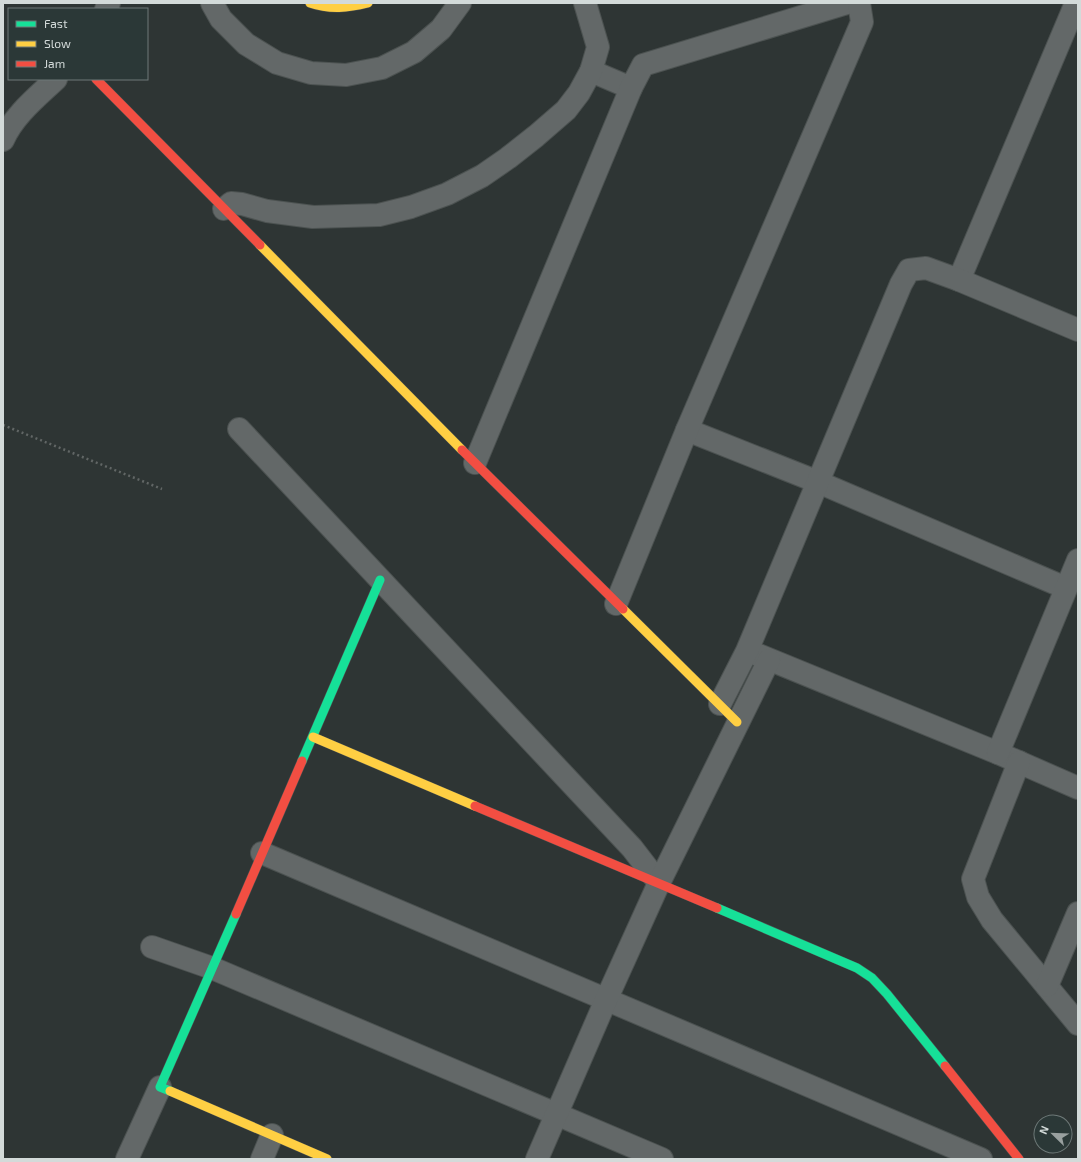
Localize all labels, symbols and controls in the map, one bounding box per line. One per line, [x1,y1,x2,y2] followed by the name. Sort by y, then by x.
[8,8,148,80] legend
[44,16,68,30] text: Fast
[44,36,71,50] text: Slow
[44,56,65,70] text: Jam
[1033,1114,1073,1154] north arrow
[1036,1124,1051,1136] text: N

